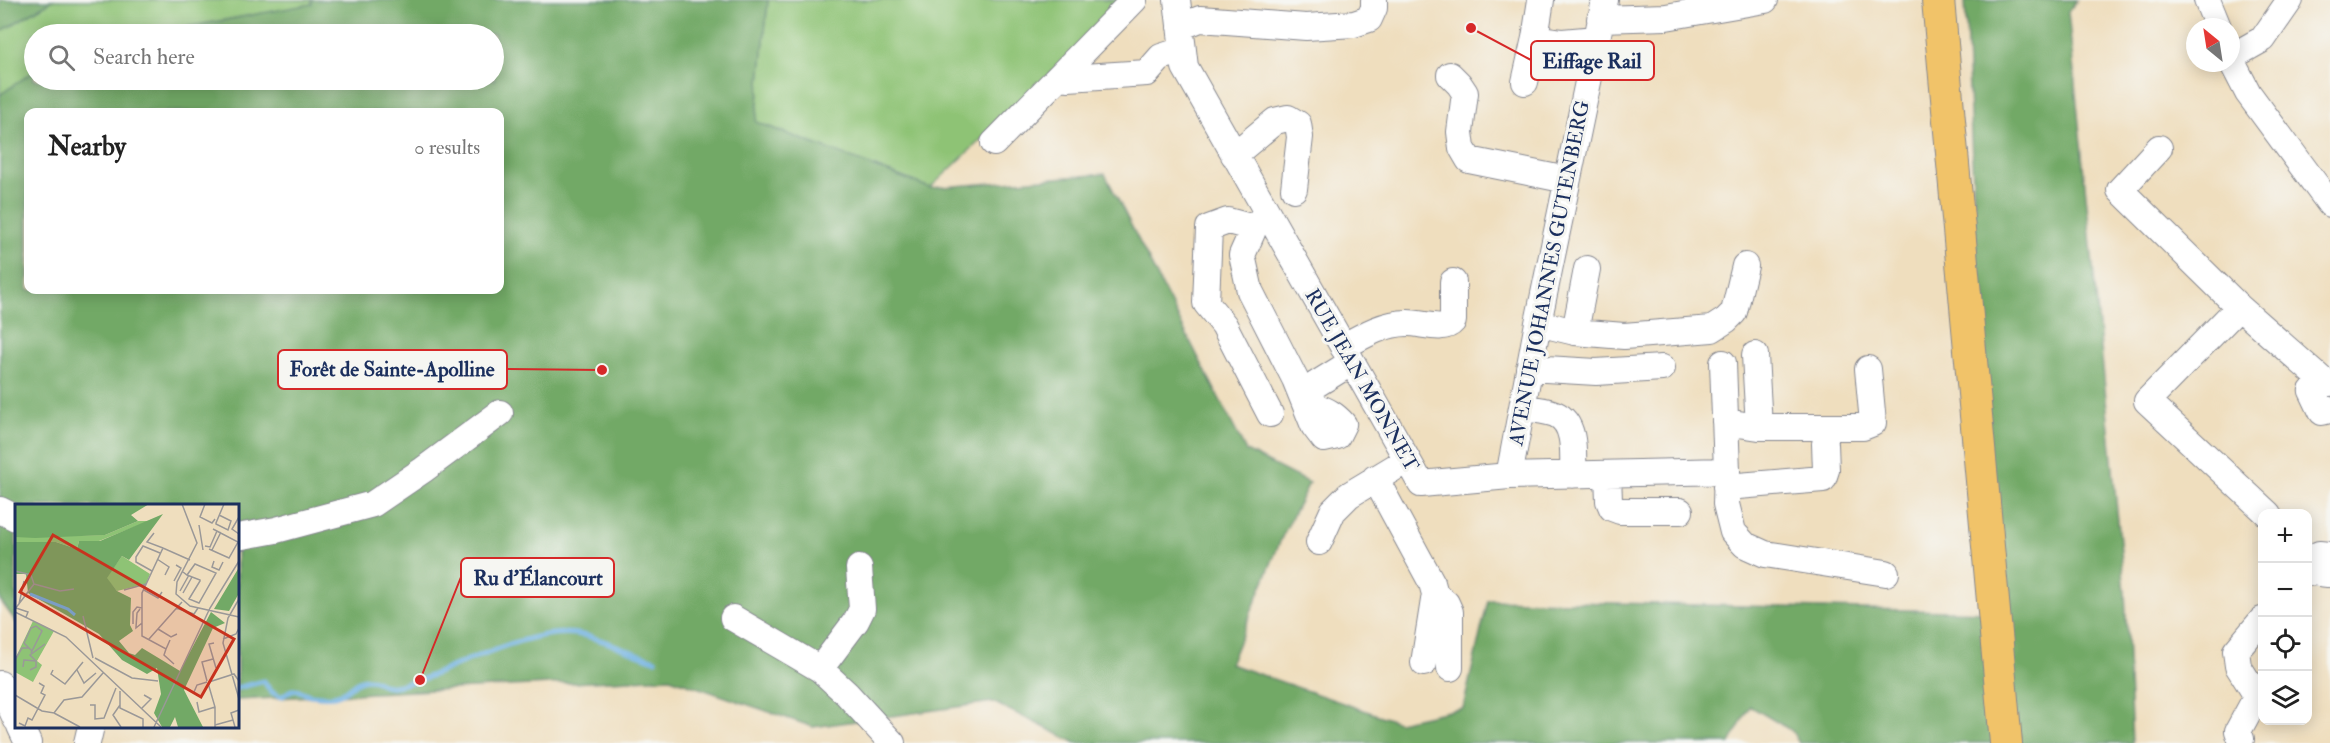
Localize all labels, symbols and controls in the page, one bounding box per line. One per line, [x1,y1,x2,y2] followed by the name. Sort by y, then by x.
[2186,18,2240,72] north arrow
[24,24,504,90] search box
[45,41,78,74] icon: search
[1531,41,1654,80] callout: Eiffage Rail
[93,43,195,71] text: Search here
[1542,48,1642,75] text: Eiffage Rail
[1503,98,1595,449] street label: AVENUE JOHANNES GUTENBERG
[48,131,126,163] text: Nearby
[414,135,480,160] text: 0 results
[1299,284,1425,476] street label: RUE JEAN MONNET
[278,350,507,389] callout: Forêt de Sainte-Apolline
[289,356,495,383] text: Forêt de Sainte-Apolline
[15,504,238,728] inset map
[2258,509,2312,725] map controls
[2258,509,2312,563] button: +
[461,558,614,597] callout: Ru d'Élancourt
[2258,563,2312,617] button: −
[473,565,603,592] text: Ru d'Élancourt
[2258,617,2312,671] button: locate
[2258,671,2312,725] button: layers

